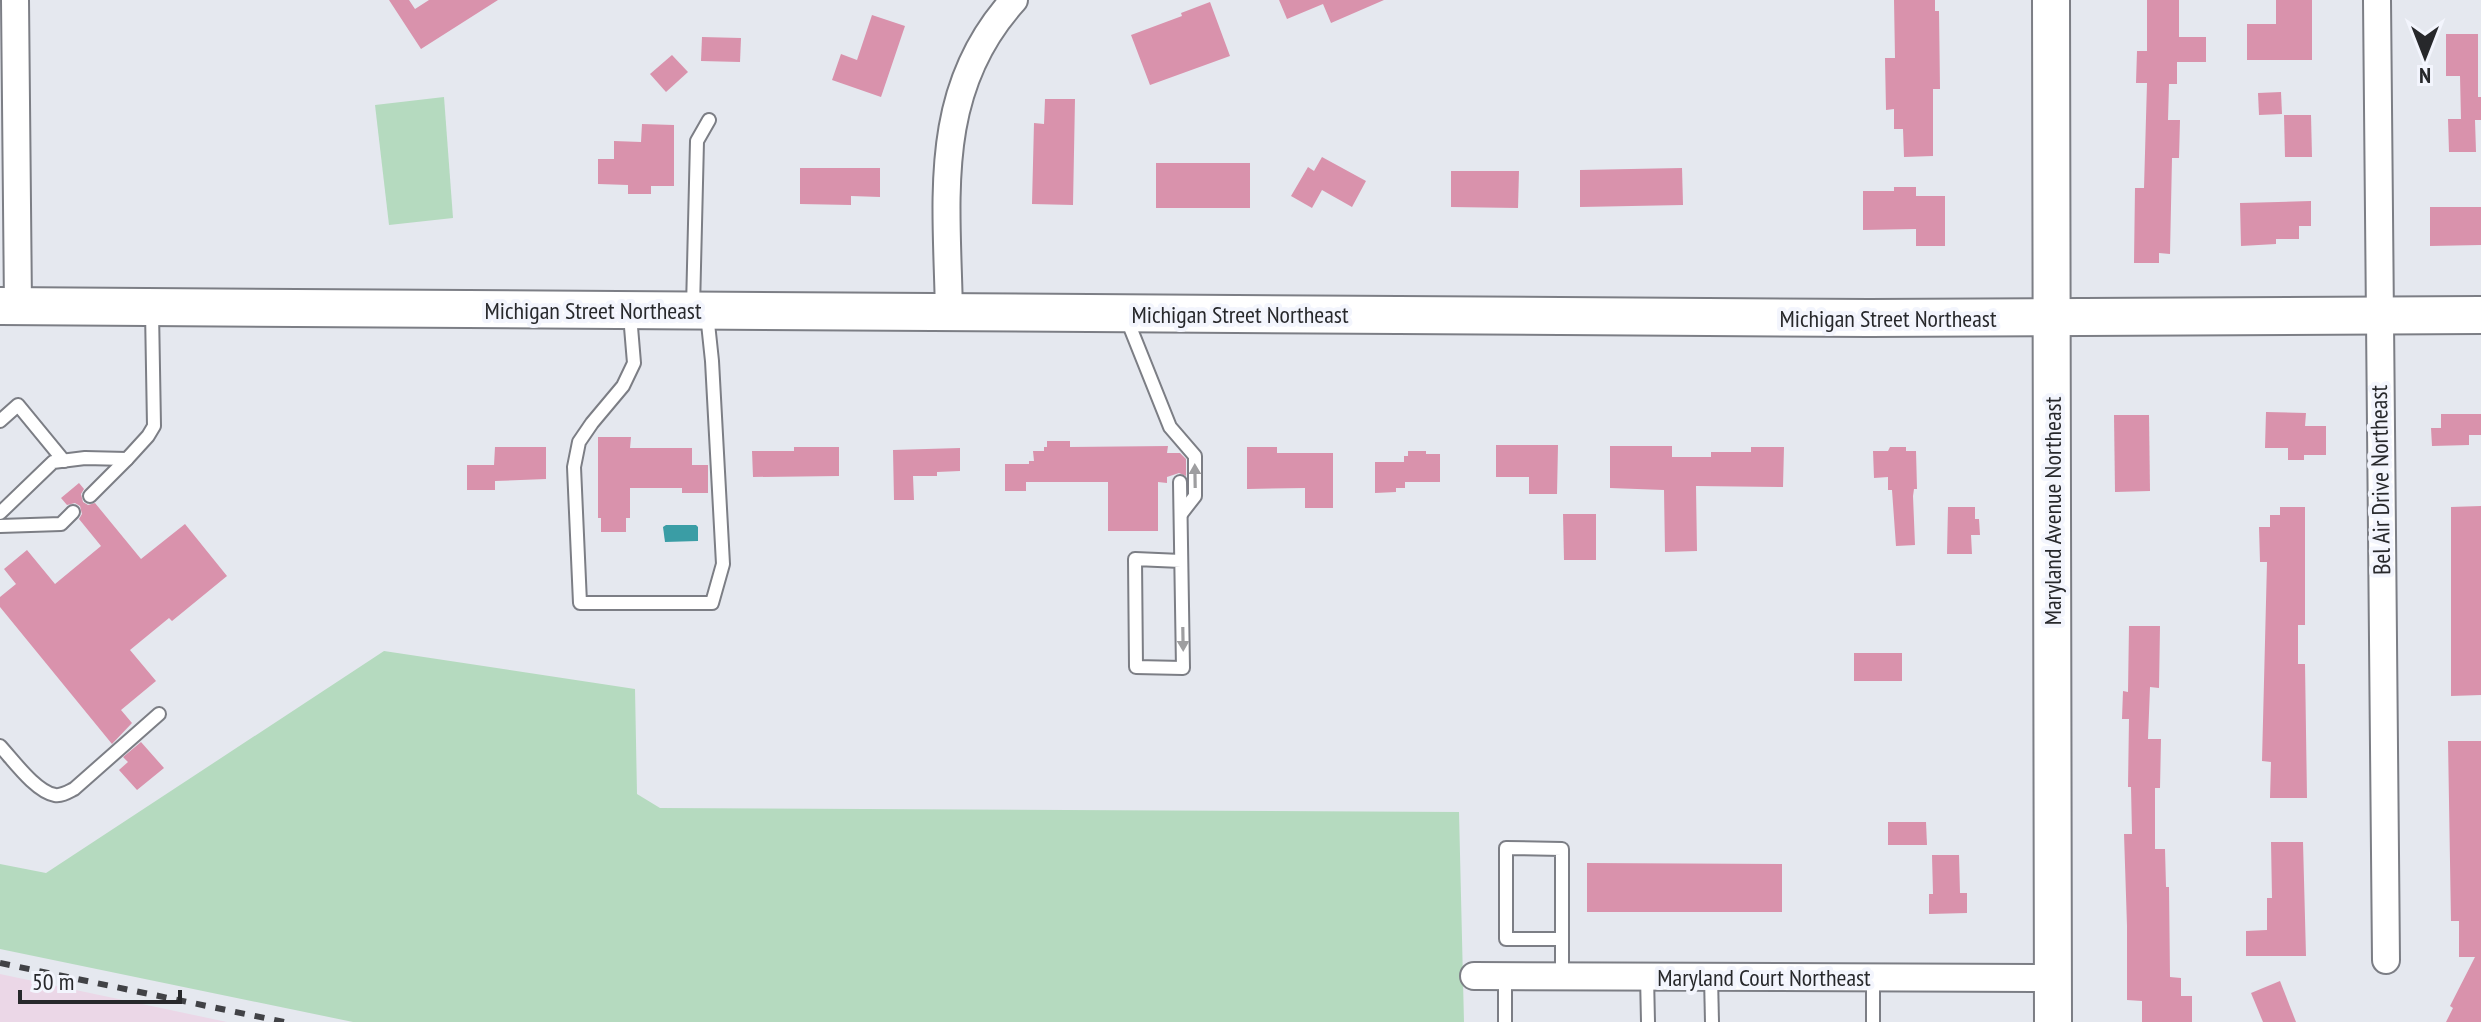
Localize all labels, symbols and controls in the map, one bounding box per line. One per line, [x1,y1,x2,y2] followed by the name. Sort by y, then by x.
[2385,16,2465,96] north arrow
[2419,62,2431,90] text: N
[485,295,702,326] street label: Michigan Street Northeast
[1132,299,1349,330] street label: Michigan Street Northeast
[1780,303,1997,334] street label: Michigan Street Northeast
[2363,384,2397,575] street label: Bel Air Drive Northeast
[2037,396,2068,625] street label: Maryland Avenue Northeast
[1189,463,1201,488] one-way arrow
[1177,627,1189,652] one-way arrow
[20,954,180,1004] scale bar
[1657,962,1871,993] street label: Maryland Court Northeast
[32,966,74,997] text: 50 m

